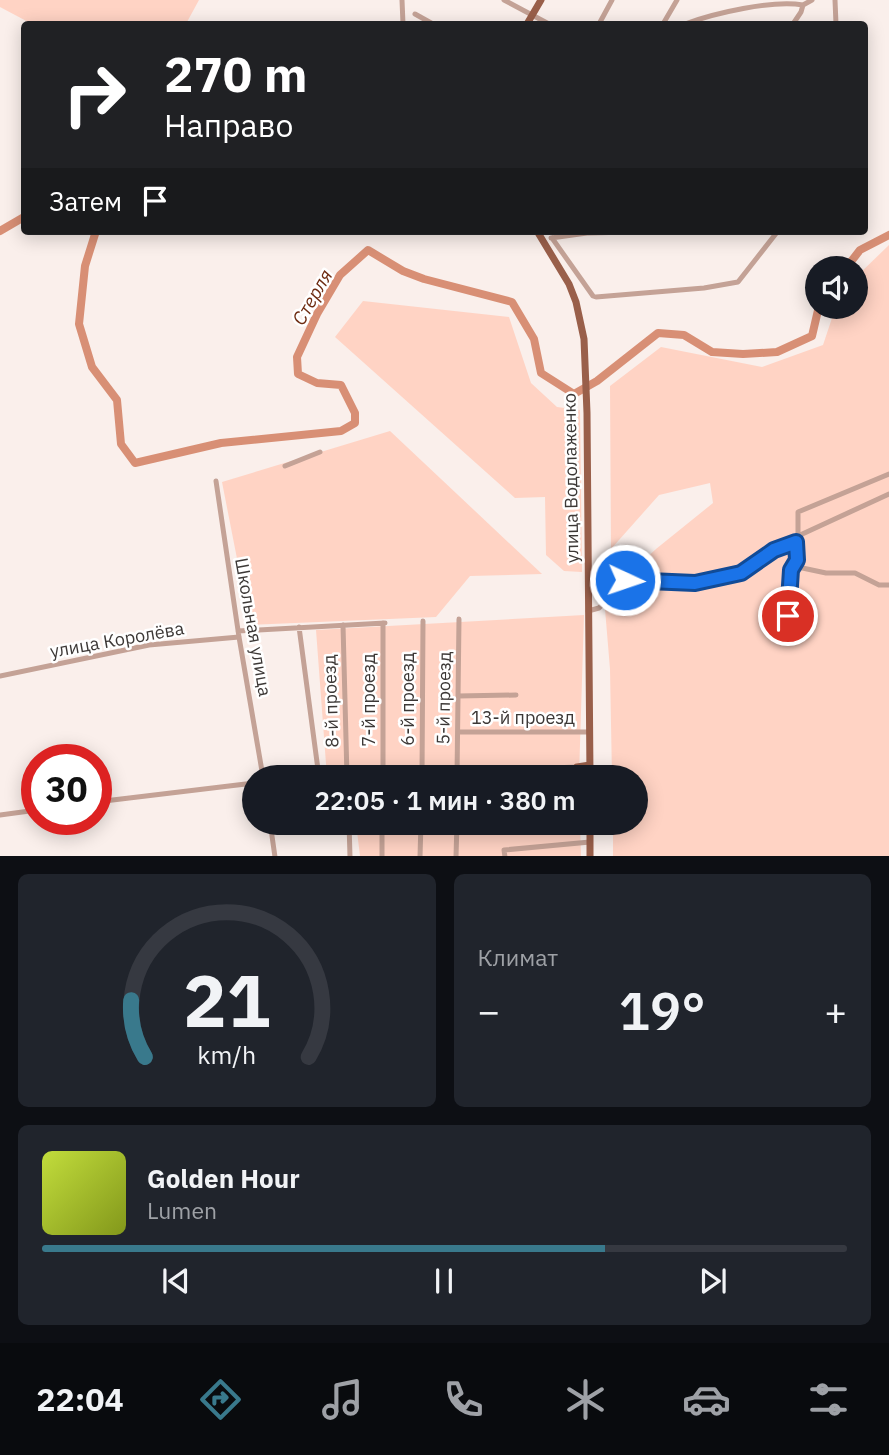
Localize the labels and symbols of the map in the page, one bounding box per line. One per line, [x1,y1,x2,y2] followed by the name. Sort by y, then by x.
[286,265,338,329] water label: Стерля
[558,393,583,563] street label: улица Водолаженко
[588,543,662,617] position arrow
[230,556,277,698] street label: Школьная улица
[758,586,818,646] pin
[48,616,186,663] street label: улица Королёва
[431,651,456,745] street label: 5-й проезд
[396,652,419,746] street label: 6-й проезд
[357,653,380,747] street label: 7-й проезд
[317,654,344,748] street label: 8-й проезд
[471,706,575,729] street label: 13-й проезд
[21,744,112,835] speed limit sign: 30

